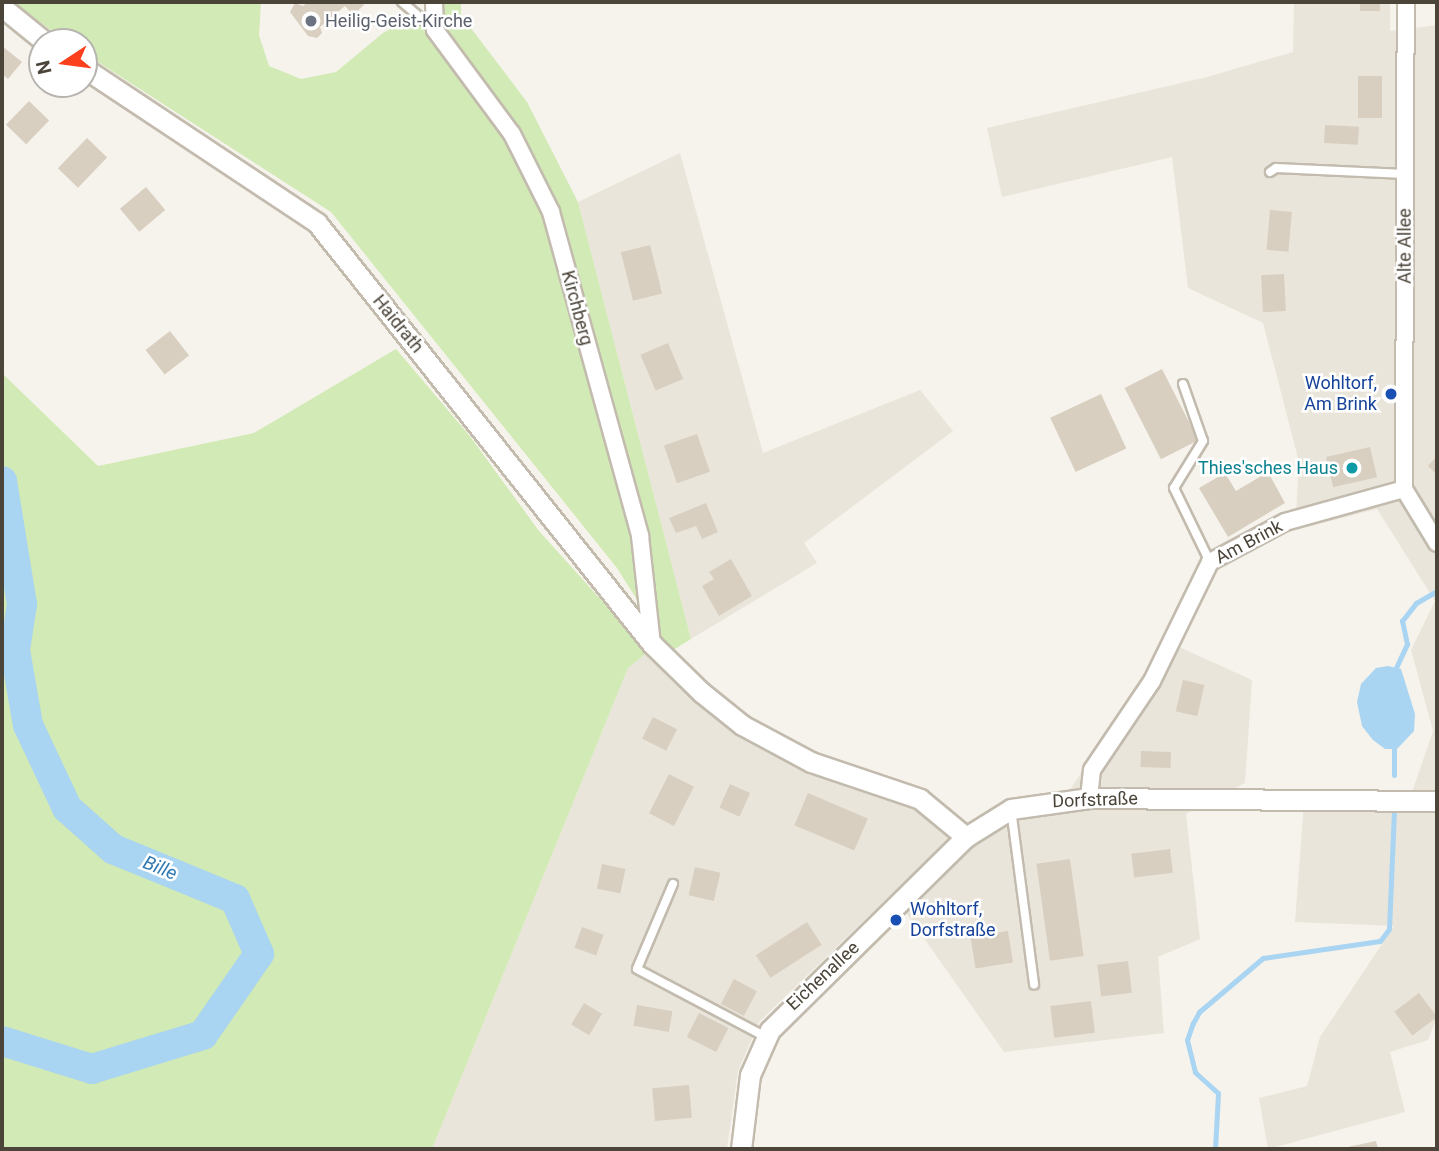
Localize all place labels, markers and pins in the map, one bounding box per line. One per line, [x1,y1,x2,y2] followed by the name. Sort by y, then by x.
[325,10,472,32] place label: Heilig-Geist-Kirche
[303,13,319,29] marker: Heilig-Geist-Kirche
[1304,373,1377,416] place label: Wohltorf, Am Brink
[1383,386,1399,402] marker: Wohltorf, Am Brink
[1198,457,1338,479] place label: Thies'sches Haus
[1344,460,1360,476] marker: Thies'sches Haus
[910,899,996,942] place label: Wohltorf, Dorfstraße
[888,912,904,928] marker: Wohltorf, Dorfstraße

